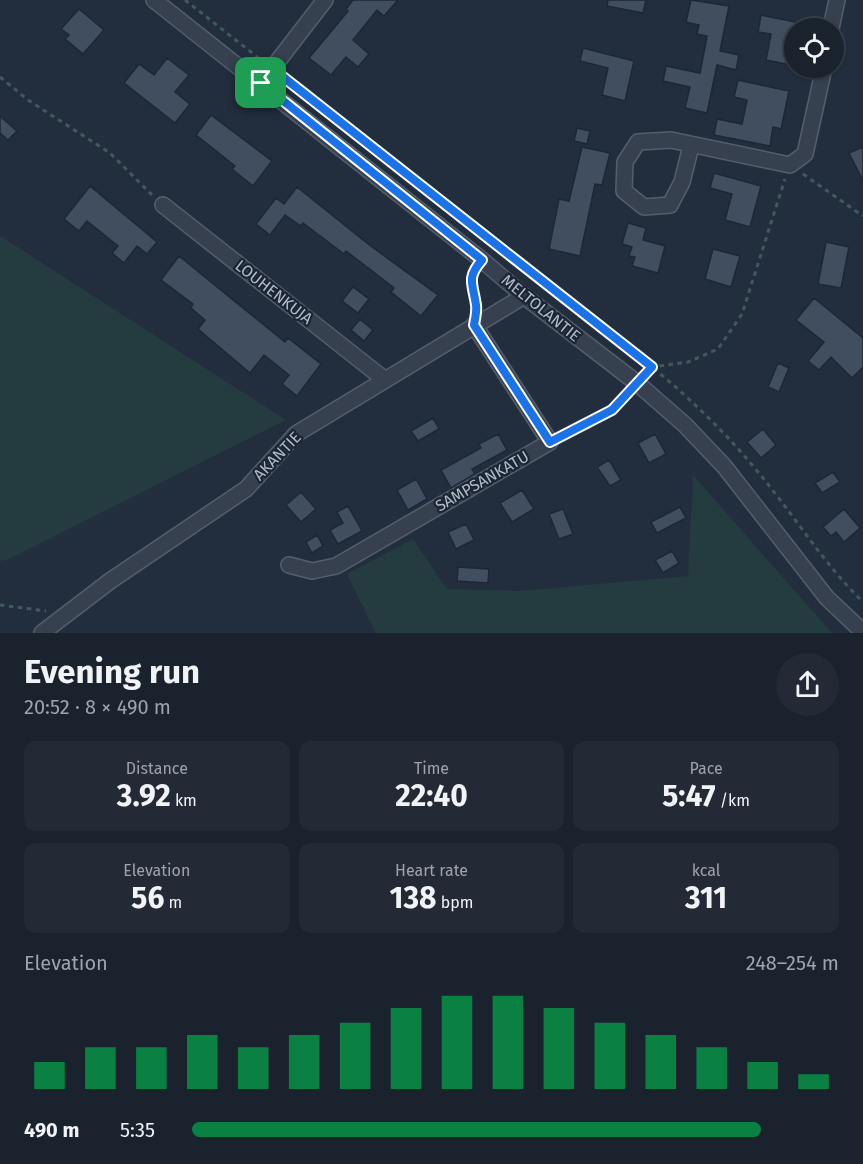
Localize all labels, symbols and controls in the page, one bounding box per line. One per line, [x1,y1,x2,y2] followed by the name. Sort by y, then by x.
[784,18,844,78] map controls
[784,18,844,78] button: locate
[235,57,286,108] pin
[244,66,277,99] icon: arrive
[231,256,317,329] street label: LOUHENKUJA
[498,270,584,346] street label: MELTOLANTIE
[249,428,305,484] street label: AKANTIE
[432,447,532,515] street label: SAMPSANKATU
[24,652,200,692] text: Evening run
[776,653,839,716] button: share
[24,695,171,719] text: 20:52 · 8 × 490 m
[126,759,188,778] text: Distance
[414,759,449,778] text: Time
[690,759,723,778] text: Pace
[117,778,171,814] text: 3.92
[395,778,468,814] text: 22:40
[662,778,716,814] text: 5:47
[171,791,197,810] text: km
[716,791,750,810] text: /km
[123,861,190,880] text: Elevation
[395,861,468,880] text: Heart rate
[692,861,721,880] text: kcal
[131,880,164,916] text: 56
[390,880,436,916] text: 138
[685,880,727,916] text: 311
[164,893,182,912] text: m
[436,893,473,912] text: bpm
[24,951,108,975] text: Elevation
[746,951,839,975] text: 248–254 m
[24,1118,79,1142] text: 490 m
[120,1118,155,1142] text: 5:35

